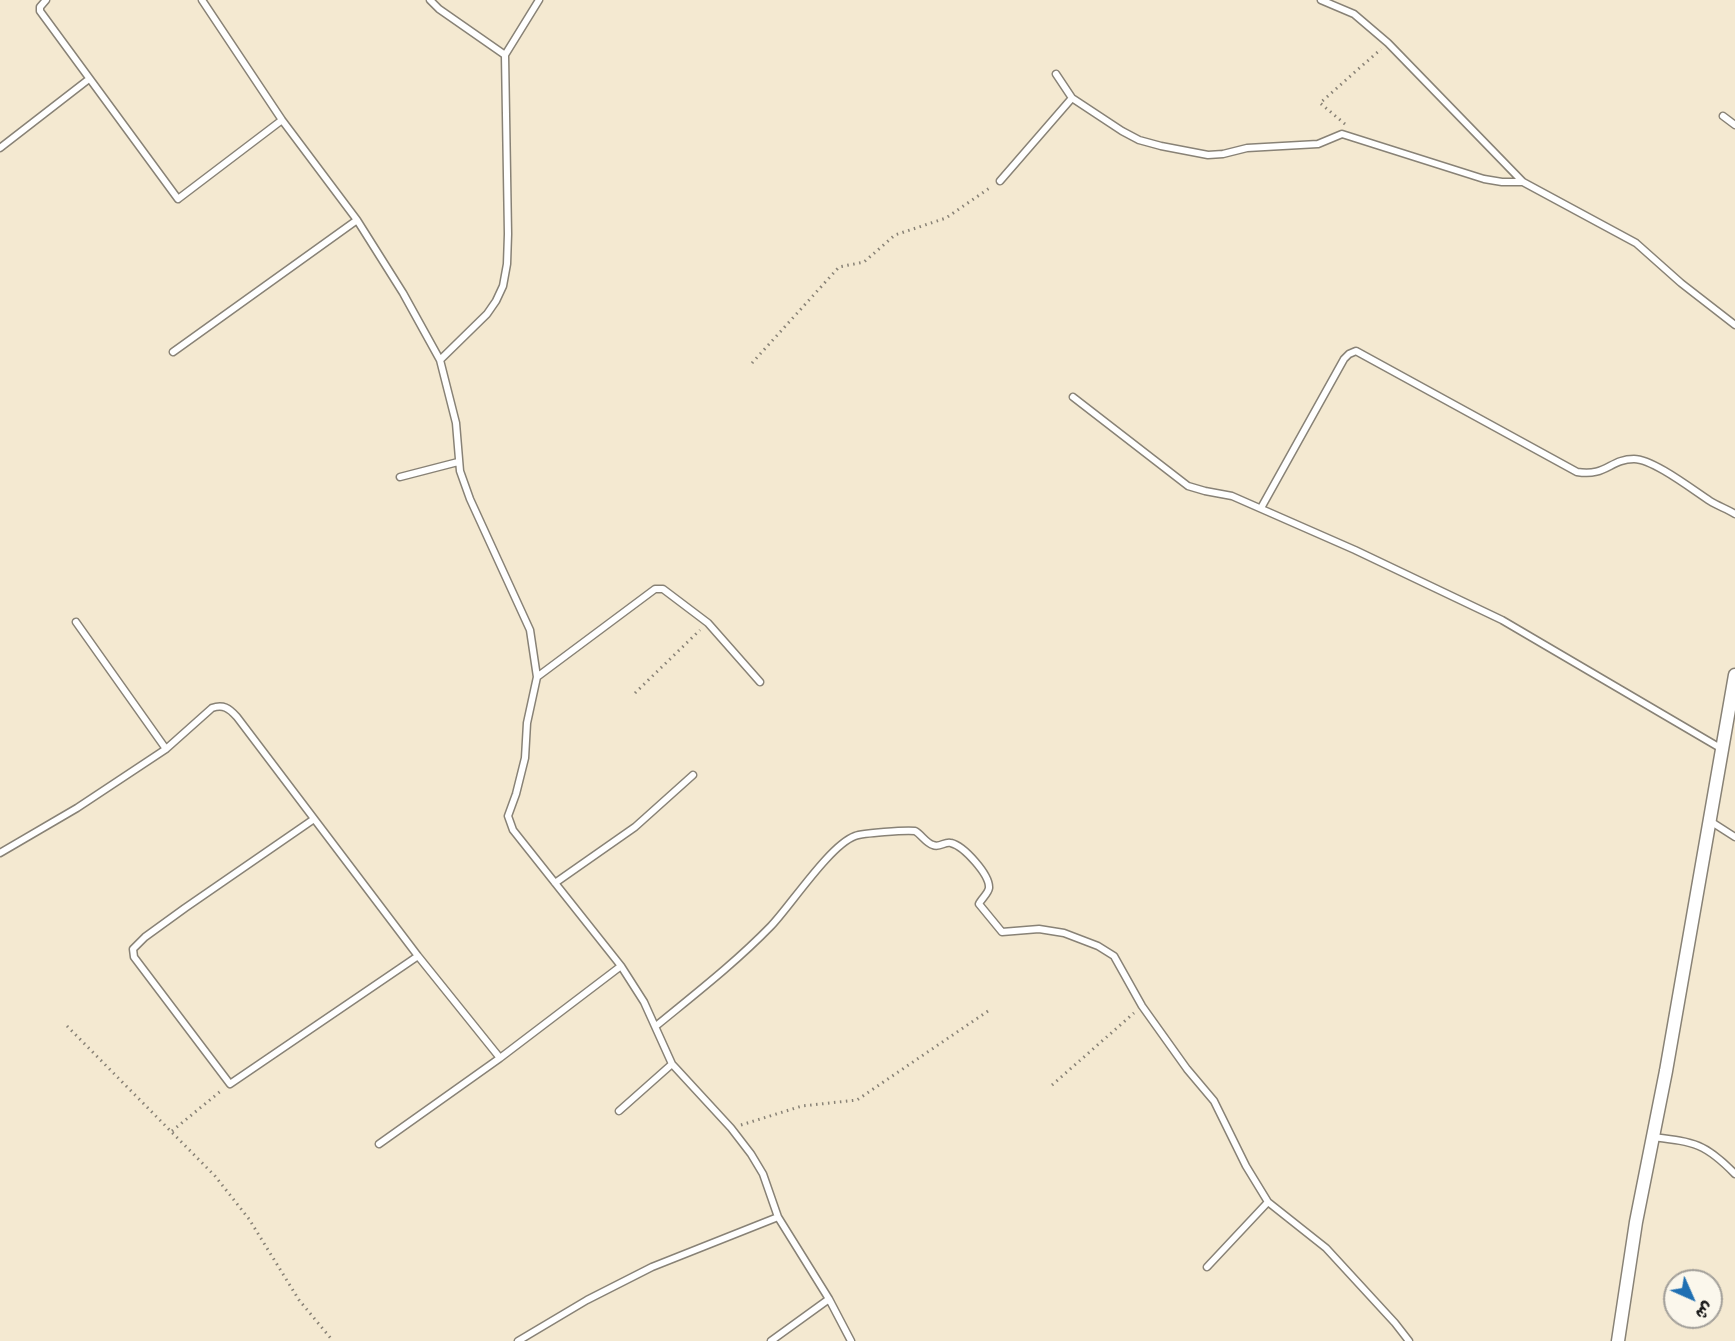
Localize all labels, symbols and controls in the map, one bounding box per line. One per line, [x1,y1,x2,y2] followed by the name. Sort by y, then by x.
[1663,1269,1723,1329] north arrow
[1691,1297,1718,1324] text: ش

